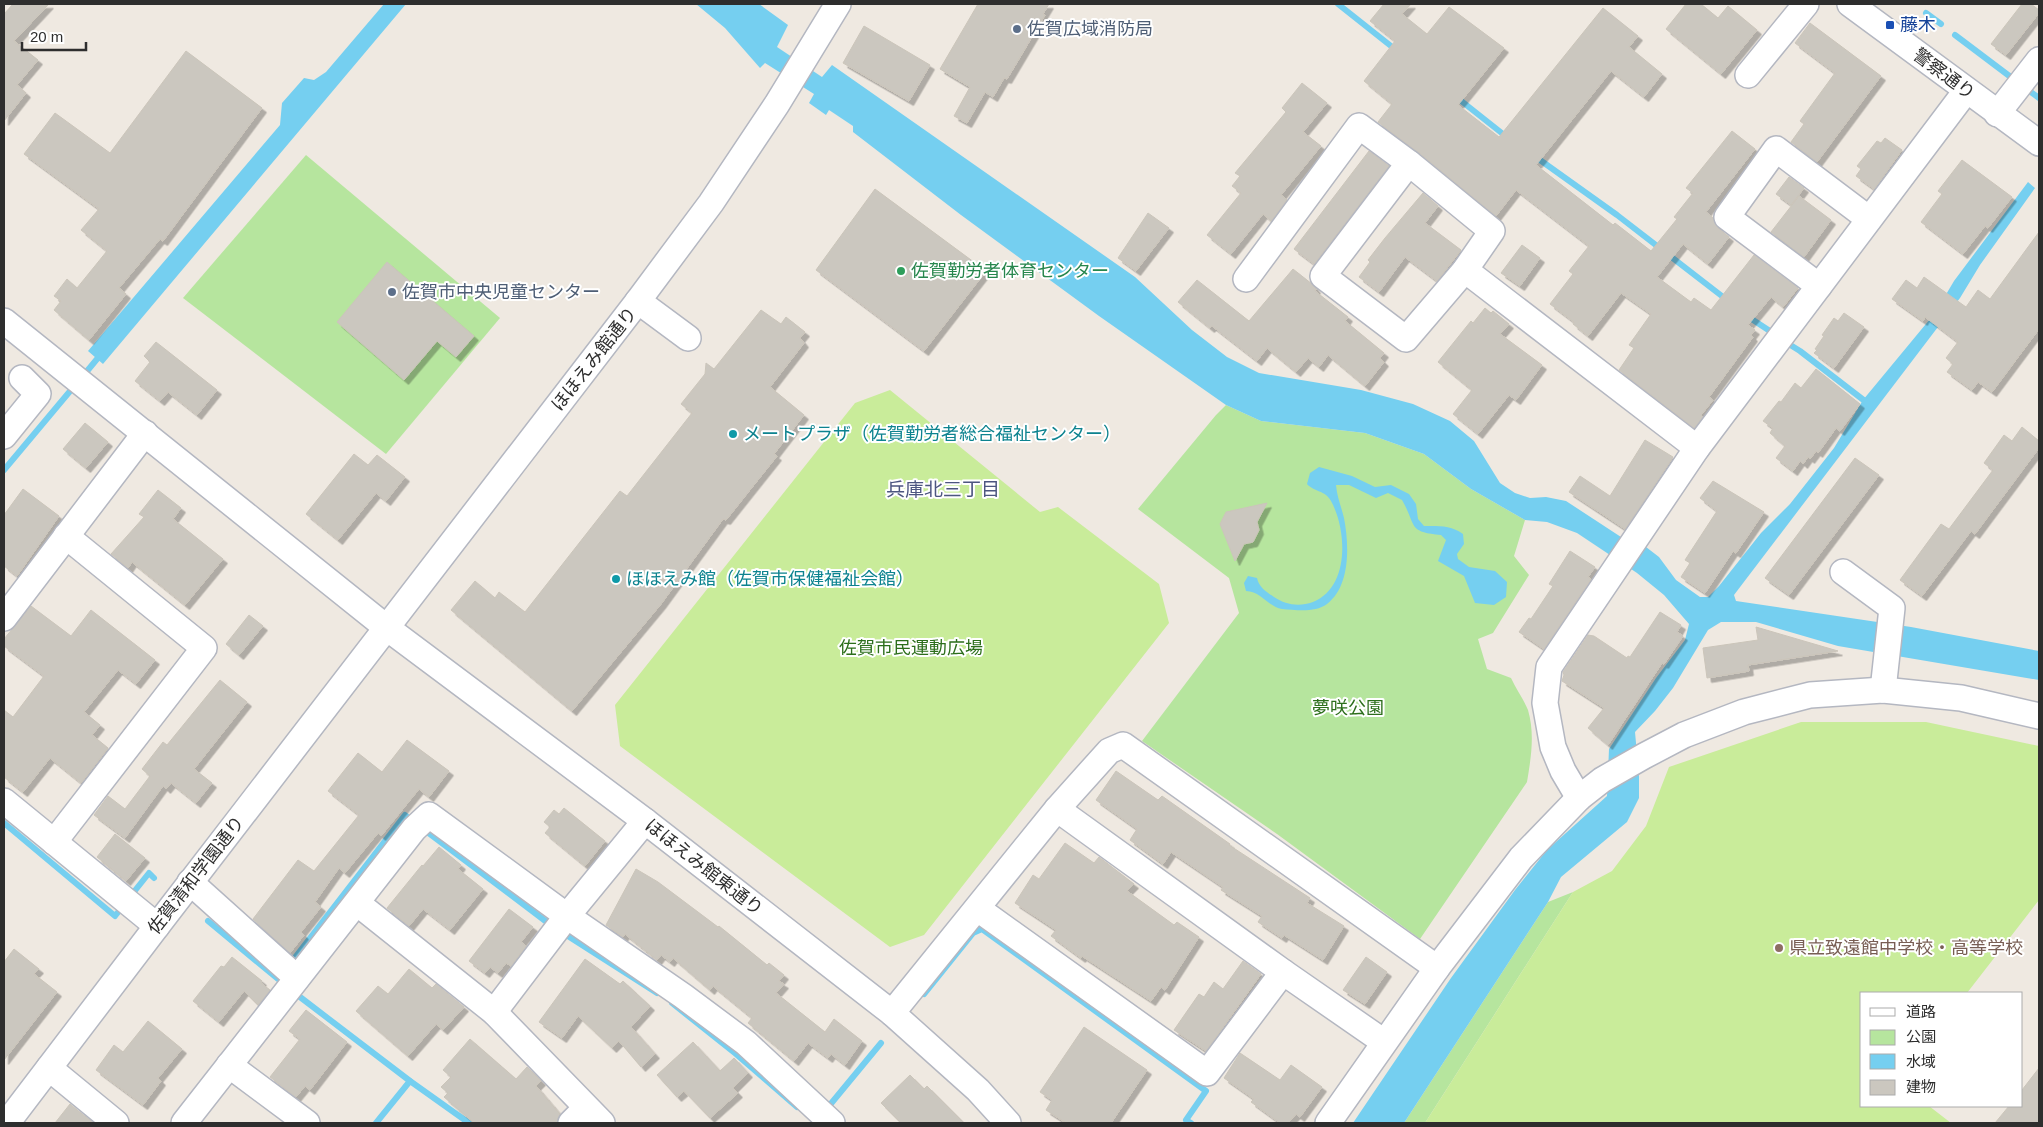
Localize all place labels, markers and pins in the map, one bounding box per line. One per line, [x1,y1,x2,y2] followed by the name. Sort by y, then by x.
[1900,15,1936,35] place label: 藤木
[1027,19,1153,39] place label: 佐賀広域消防局
[1884,19,1896,31] marker: 藤木
[1011,23,1023,35] marker: 佐賀広域消防局
[911,261,1109,281] place label: 佐賀勤労者体育センター
[895,265,907,277] marker: 佐賀勤労者体育センター
[402,282,600,302] place label: 佐賀市中央児童センター
[386,286,398,298] marker: 佐賀市中央児童センター
[743,424,1121,444] place label: メートプラザ（佐賀勤労者総合福祉センター）
[727,428,739,440] marker: メートプラザ（佐賀勤労者総合福祉センター）
[626,569,914,589] place label: ほほえみ館（佐賀市保健福祉会館）
[610,573,622,585] marker: ほほえみ館（佐賀市保健福祉会館）
[1789,938,2023,958] place label: 県立致遠館中学校・高等学校
[1773,942,1785,954] marker: 県立致遠館中学校・高等学校

